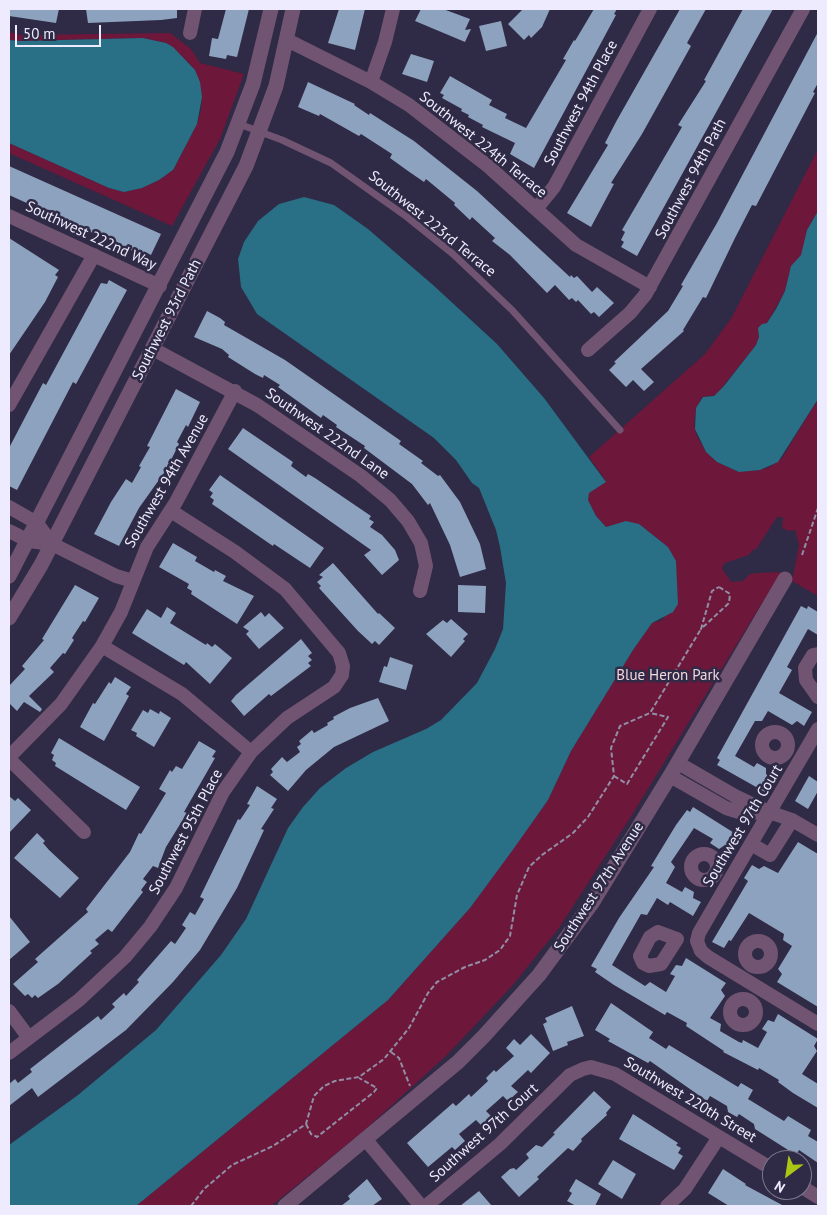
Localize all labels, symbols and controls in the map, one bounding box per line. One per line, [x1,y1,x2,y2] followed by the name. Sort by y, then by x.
[18,15,104,47] scale bar
[23,24,56,43] text: 50 m
[540,37,622,169] street label: Southwest 94th Place
[416,88,550,202] street label: Southwest 224th Terrace
[652,116,730,242] street label: Southwest 94th Path
[365,167,499,281] street label: Southwest 223rd Terrace
[23,198,159,274] street label: Southwest 222nd Way
[129,256,205,384] street label: Southwest 93rd Path
[262,385,392,483] street label: Southwest 222nd Lane
[121,411,213,551] street label: Southwest 94th Avenue
[616,667,720,685] park label: Blue Heron Park
[699,762,787,890] street label: Southwest 97th Court
[145,766,227,898] street label: Southwest 95th Place
[550,819,648,955] street label: Southwest 97th Avenue
[620,1053,760,1147] street label: Southwest 220th Street
[426,1080,542,1186] street label: Southwest 97th Court
[762,1150,812,1200] north arrow
[771,1177,788,1197] text: N

